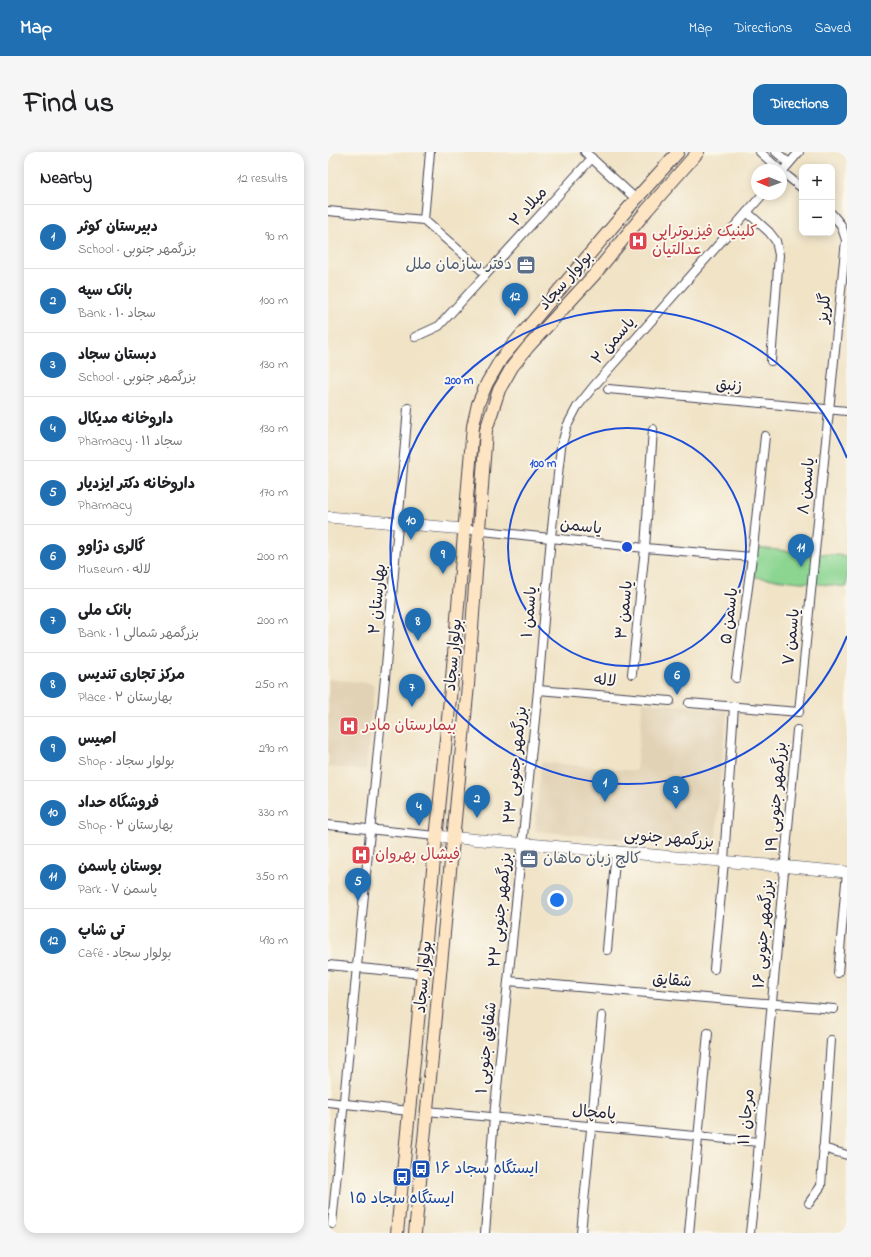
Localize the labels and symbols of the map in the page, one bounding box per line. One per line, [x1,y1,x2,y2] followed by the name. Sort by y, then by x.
[751,164,787,200] north arrow
[504,182,554,232] street label: میلاد ۲
[652,220,758,262] place label: کلینیک فیزیوتراپی عدالتیان
[627,230,649,252] hospital icon: کلینیک فیزیوتراپی عدالتیان
[533,246,599,316] street label: بولوار سجاد
[406,253,512,277] place label: دفتر سازمان ملل
[515,254,537,276] office icon: دفتر سازمان ملل
[502,283,528,316] pin: 12
[811,292,839,326] street label: گلریز
[586,312,642,370] street label: یاسمن ۲
[444,372,474,390] text: 200 m
[715,373,743,399] street label: زنبق
[530,455,557,473] text: 100 m
[792,456,822,516] street label: یاسمن ۸
[398,507,424,540] pin: 10
[559,513,603,541] street label: یاسمن
[788,534,814,567] pin: 11
[620,540,634,554] centre of rings
[430,541,456,574] pin: 9
[363,563,393,635] street label: بهارستان ۲
[610,579,640,641] street label: یاسمن ۳
[516,585,544,639] street label: یاسمن ۱
[715,586,745,646] street label: یاسمن ۵
[777,607,807,667] street label: یاسمن ۷
[405,608,431,641] pin: 8
[439,618,469,692] street label: بولوار سجاد
[664,662,690,695] pin: 6
[593,668,617,694] street label: لاله
[399,674,425,707] pin: 7
[498,705,534,825] street label: بزرگمهر جنوبی ۲۳
[361,714,457,738] place label: بیمارستان مادر
[338,715,360,737] hospital icon: بیمارستان مادر
[760,741,794,853] street label: بزرگمهر جنوبی ۱۹
[592,769,618,802] pin: 1
[663,776,689,809] pin: 3
[464,785,490,818] pin: 2
[406,793,432,826] pin: 4
[623,823,715,855] street label: بزرگمهر جنوبی
[375,843,460,867] place label: فیشال بهروان
[350,844,372,866] hospital icon: فیشال بهروان
[543,847,641,871] place label: کالج زبان ماهان
[518,848,540,870] office icon: کالج زبان ماهان
[483,851,519,969] street label: بزرگمهر جنوبی ۲۲
[345,868,371,901] pin: 5
[747,878,781,990] street label: بزرگمهر جنوبی ۱۶
[547,890,567,910] your location
[409,940,439,1014] street label: بولوار سجاد
[651,967,693,995] street label: شقایق
[470,1001,504,1095] street label: شقایق جنوبی ۱
[733,1088,761,1146] street label: مرجان ۱۱
[571,1099,617,1127] street label: پامچال
[435,1157,538,1181] place label: ایستگاه سجاد ۱۶
[410,1158,432,1180] bus stop icon: ایستگاه سجاد ۱۶
[391,1166,413,1188] bus stop icon: ایستگاه سجاد ۱۵
[350,1187,454,1211] place label: ایستگاه سجاد ۱۵

